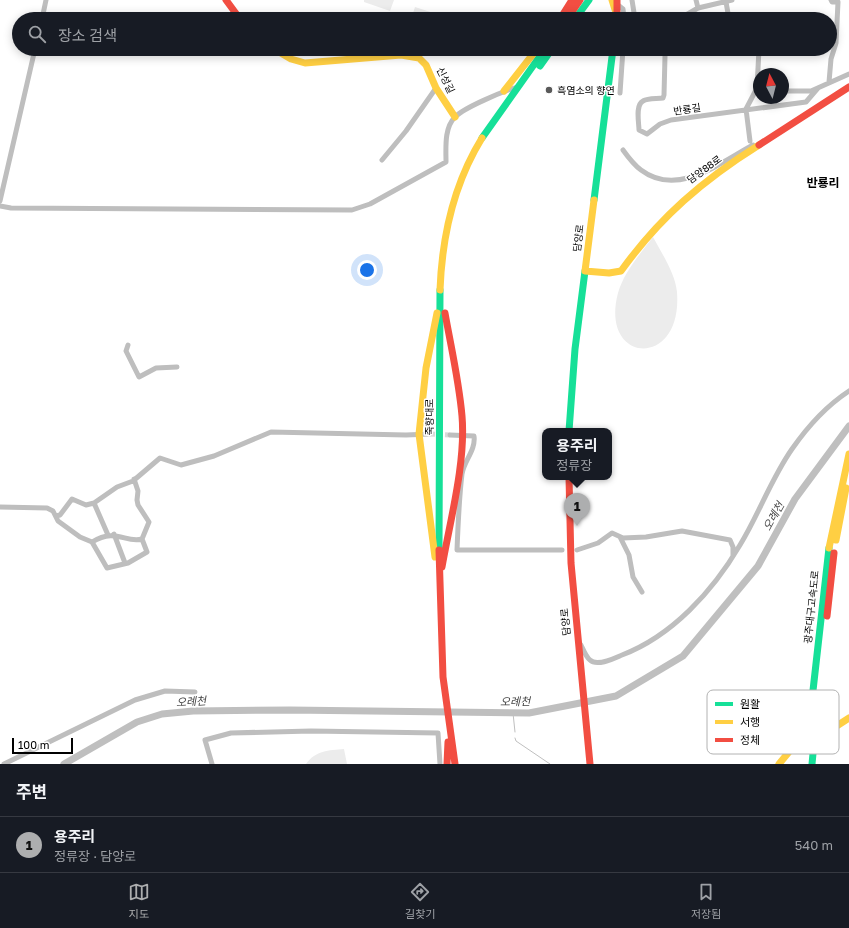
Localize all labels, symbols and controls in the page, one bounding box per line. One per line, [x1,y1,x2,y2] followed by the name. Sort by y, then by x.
[12,12,837,56] search box
[26,23,48,45] icon: search
[58,26,117,44] text: 장소 검색
[435,65,457,95] street label: 신성길
[753,68,789,104] north arrow
[557,84,615,96] place label: 흑염소의 향연
[544,85,554,95] marker: 흑염소의 향연
[672,101,702,117] street label: 반룡길
[684,152,724,186] street label: 담양88로
[806,175,840,190] district label: 반룡리
[570,224,586,252] street label: 담양로
[357,260,377,280] your location
[423,399,435,435] street label: 죽향대로
[542,428,612,480] popup
[556,436,598,454] text: 용주리
[556,457,592,473] text: 정류장
[564,493,590,526] pin: 1
[760,498,787,532] water label: 오례천
[801,570,821,644] street label: 광주대구고속도로
[558,608,572,636] street label: 담양로
[707,690,839,754] legend
[175,693,208,709] water label: 오례천
[500,694,532,708] water label: 오례천
[740,697,760,710] text: 원활
[740,715,760,728] text: 서행
[740,733,760,746] text: 정체
[12,736,73,755] scale bar
[18,738,49,751] text: 100 m
[16,781,47,802] text: 주변
[54,827,95,845] text: 용주리
[26,837,32,853] text: 1
[795,837,833,853] text: 540 m
[54,848,136,864] text: 정류장 · 담양로
[128,881,150,921] tab: 지도
[405,881,435,921] tab: 길찾기
[691,881,721,921] tab: 저장됨

